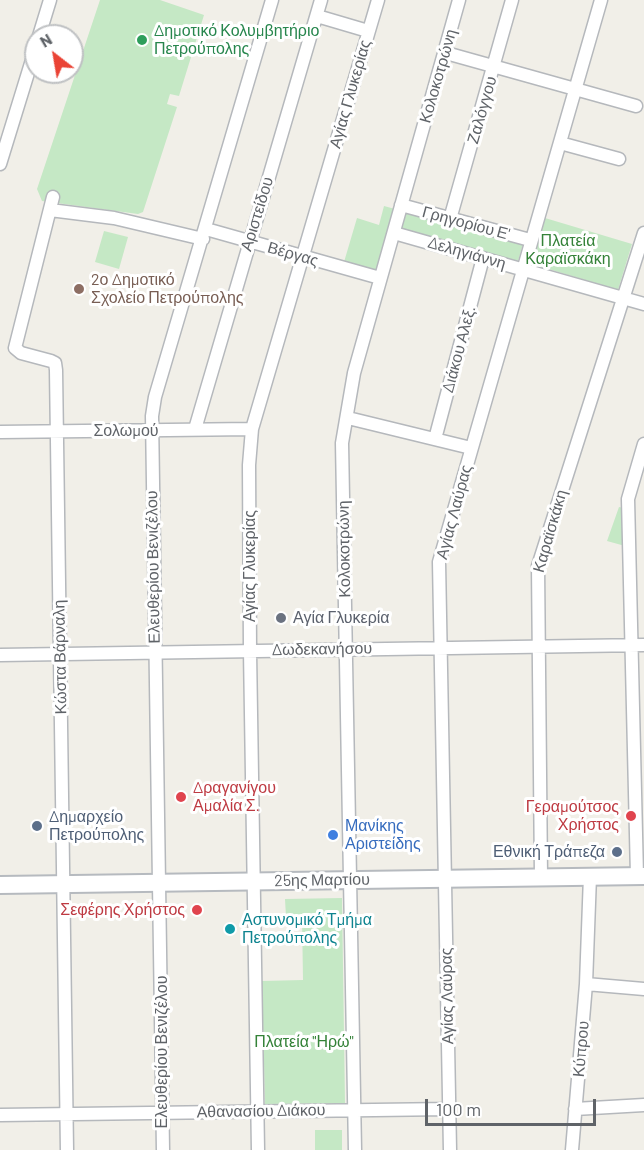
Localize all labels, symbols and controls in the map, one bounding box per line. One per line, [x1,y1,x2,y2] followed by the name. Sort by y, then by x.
[154,21,319,59] place label: Δημοτικό Κολυμβητήριο Πετρούπολης
[24,24,84,84] north arrow
[415,27,461,125] street label: Κολοκοτρώνη
[36,29,55,51] text: N
[135,33,149,47] marker: Δημοτικό Κολυμβητήριο Πετρούπολης
[325,38,375,150] street label: Αγίας Γλυκερίας
[463,74,501,146] street label: Ζαλόγγου
[237,174,277,254] street label: Αριστείδου
[420,202,512,244] street label: Γρηγορίου Ε'
[525,231,611,269] park label: Πλατεία Καραϊσκάκη
[426,233,508,273] street label: Δεληγιάννη
[265,238,321,270] street label: Βέργας
[91,270,244,308] place label: 2ο Δημοτικό Σχολείο Πετρούπολης
[72,282,86,296] marker: 2ο Δημοτικό Σχολείο Πετρούπολης
[438,303,480,395] street label: Διάκου Αλεξ.
[93,421,159,441] street label: Σολωμού
[432,463,476,561] street label: Αγίας Λαύρας
[529,487,571,575] street label: Καραϊσκάκη
[142,490,164,644] street label: Ελευθερίου Βενιζέλου
[334,500,354,598] street label: Κολοκοτρώνη
[240,510,260,622] street label: Αγίας Γλυκερίας
[49,600,71,714] street label: Κώστα Βάρναλη
[293,608,390,628] place label: Αγία Γλυκερία
[274,611,288,625] marker: Αγία Γλυκερία
[272,639,372,659] street label: Δωδεκανήσου
[193,778,276,816] place label: Δραγανίγου Αμαλία Σ.
[174,790,188,804] marker: Δραγανίγου Αμαλία Σ.
[526,797,619,835] place label: Γεραμούτσος Χρήστος
[49,807,144,845] place label: Δημαρχείο Πετρούπολης
[624,809,638,823] marker: Γεραμούτσος Χρήστος
[345,816,421,854] place label: Μανίκης Αριστείδης
[30,819,44,833] marker: Δημαρχείο Πετρούπολης
[326,828,340,842] marker: Μανίκης Αριστείδης
[493,842,605,862] place label: Εθνική Τράπεζα
[610,845,624,859] marker: Εθνική Τράπεζα
[274,870,370,890] street label: 25ης Μαρτίου
[60,900,185,920] place label: Σεφέρης Χρήστος
[190,903,204,917] marker: Σεφέρης Χρήστος
[242,910,372,948] place label: Αστυνομικό Τμήμα Πετρούπολης
[223,922,237,936] marker: Αστυνομικό Τμήμα Πετρούπολης
[437,947,457,1045] street label: Αγίας Λαύρας
[152,975,172,1129] street label: Ελευθερίου Βενιζέλου
[569,1020,593,1078] street label: Κύπρου
[254,1032,354,1052] park label: Πλατεία "Ηρώ"
[428,1087,599,1125] scale bar
[436,1098,481,1120] text: 100 m
[196,1100,326,1122] street label: Αθανασίου Διάκου

